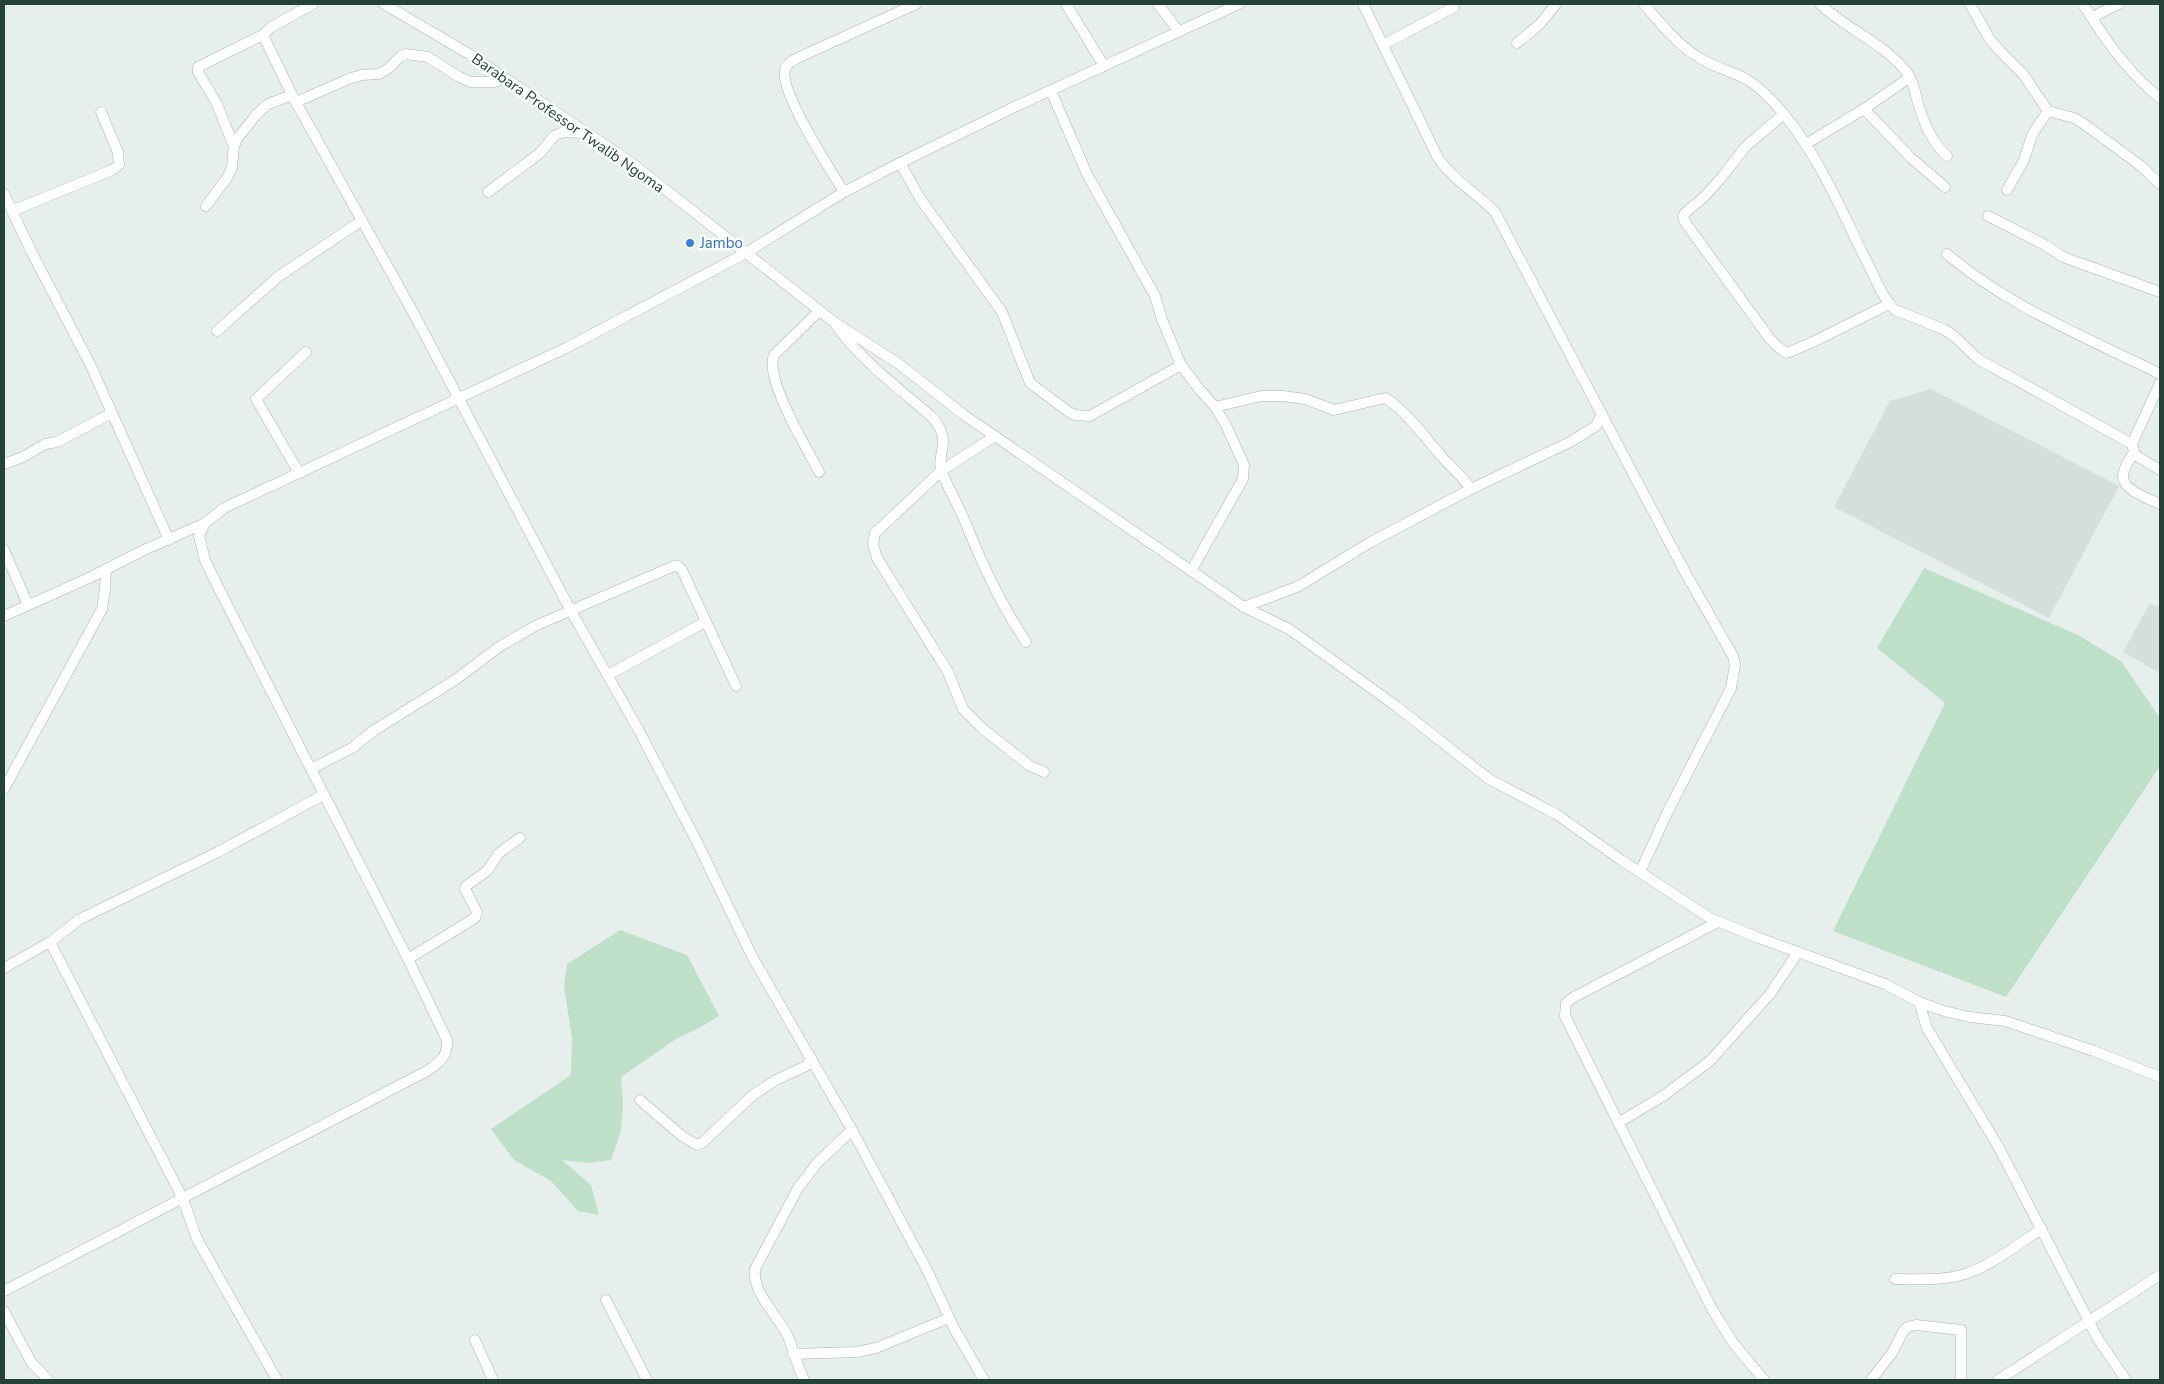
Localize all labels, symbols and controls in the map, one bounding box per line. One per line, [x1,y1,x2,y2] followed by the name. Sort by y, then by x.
[468,49,668,197] street label: Barabara Professor Twalib Ngoma
[699,233,743,253] place label: Jambo
[684,237,696,249] marker: Jambo

